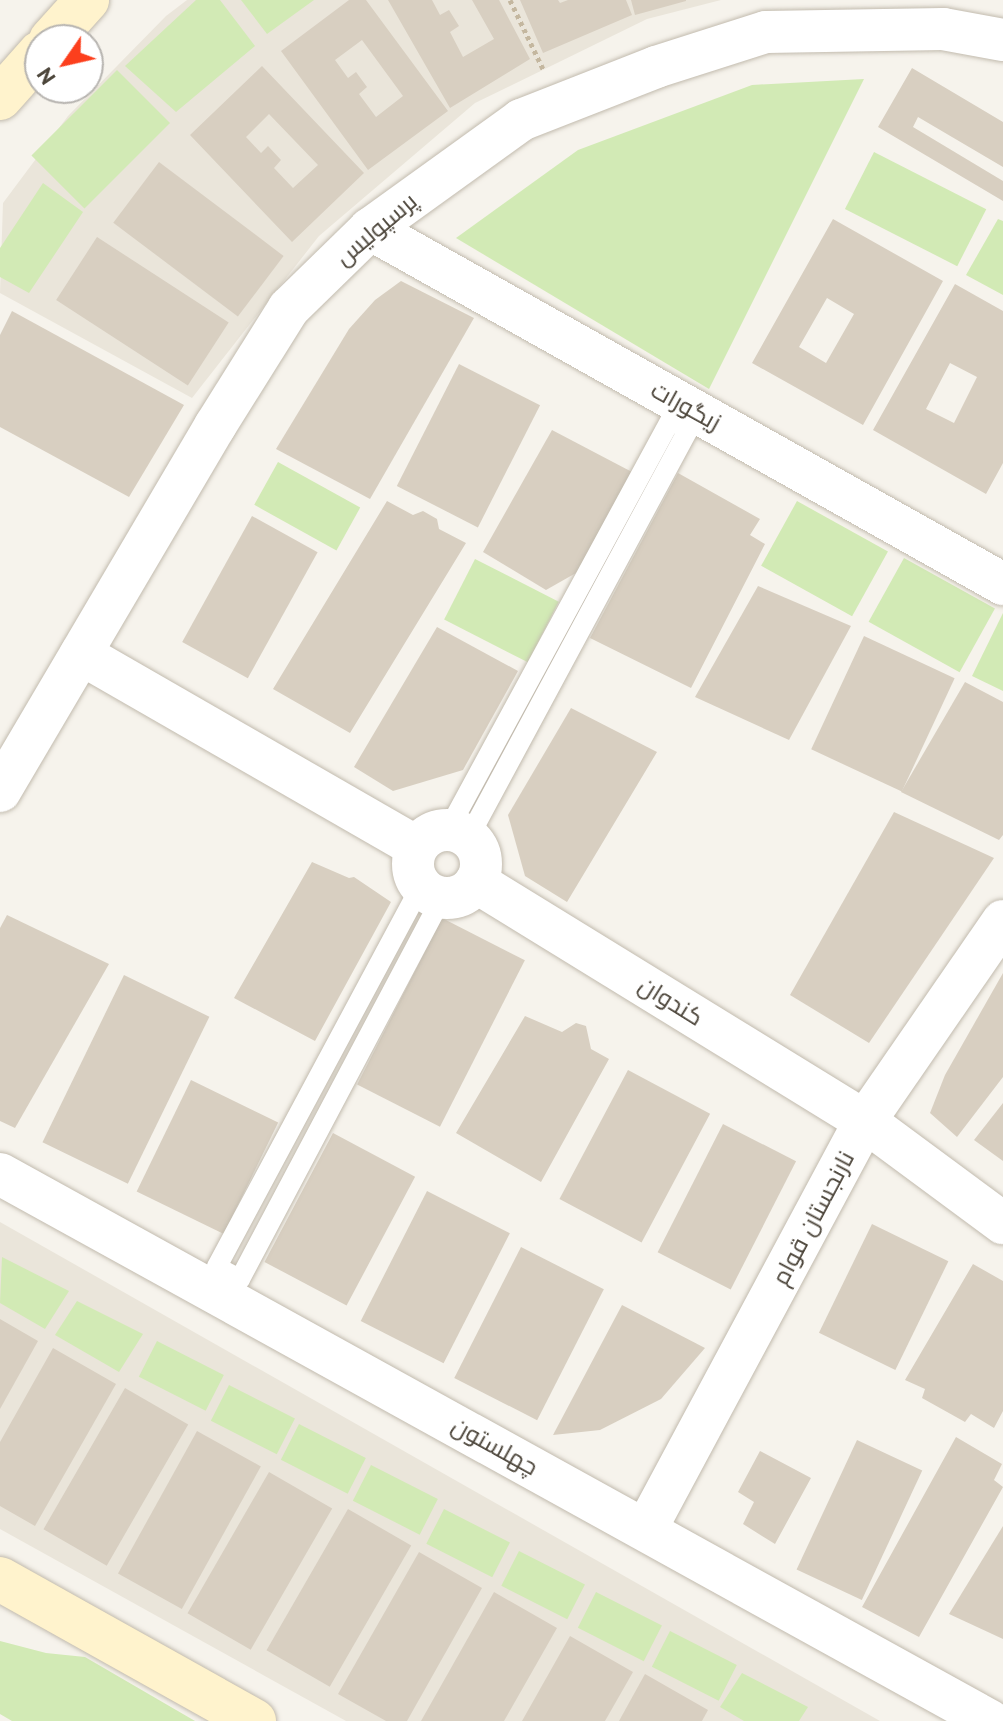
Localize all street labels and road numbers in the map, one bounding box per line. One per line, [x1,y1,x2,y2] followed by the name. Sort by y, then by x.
[329,186,423,272] street label: پرسپولیس
[646,375,726,437] street label: زیگورات
[634,970,708,1032] street label: کندوان
[766,1146,860,1290] street label: نارنجستان قوام
[447,1411,543,1481] street label: چهلستون

